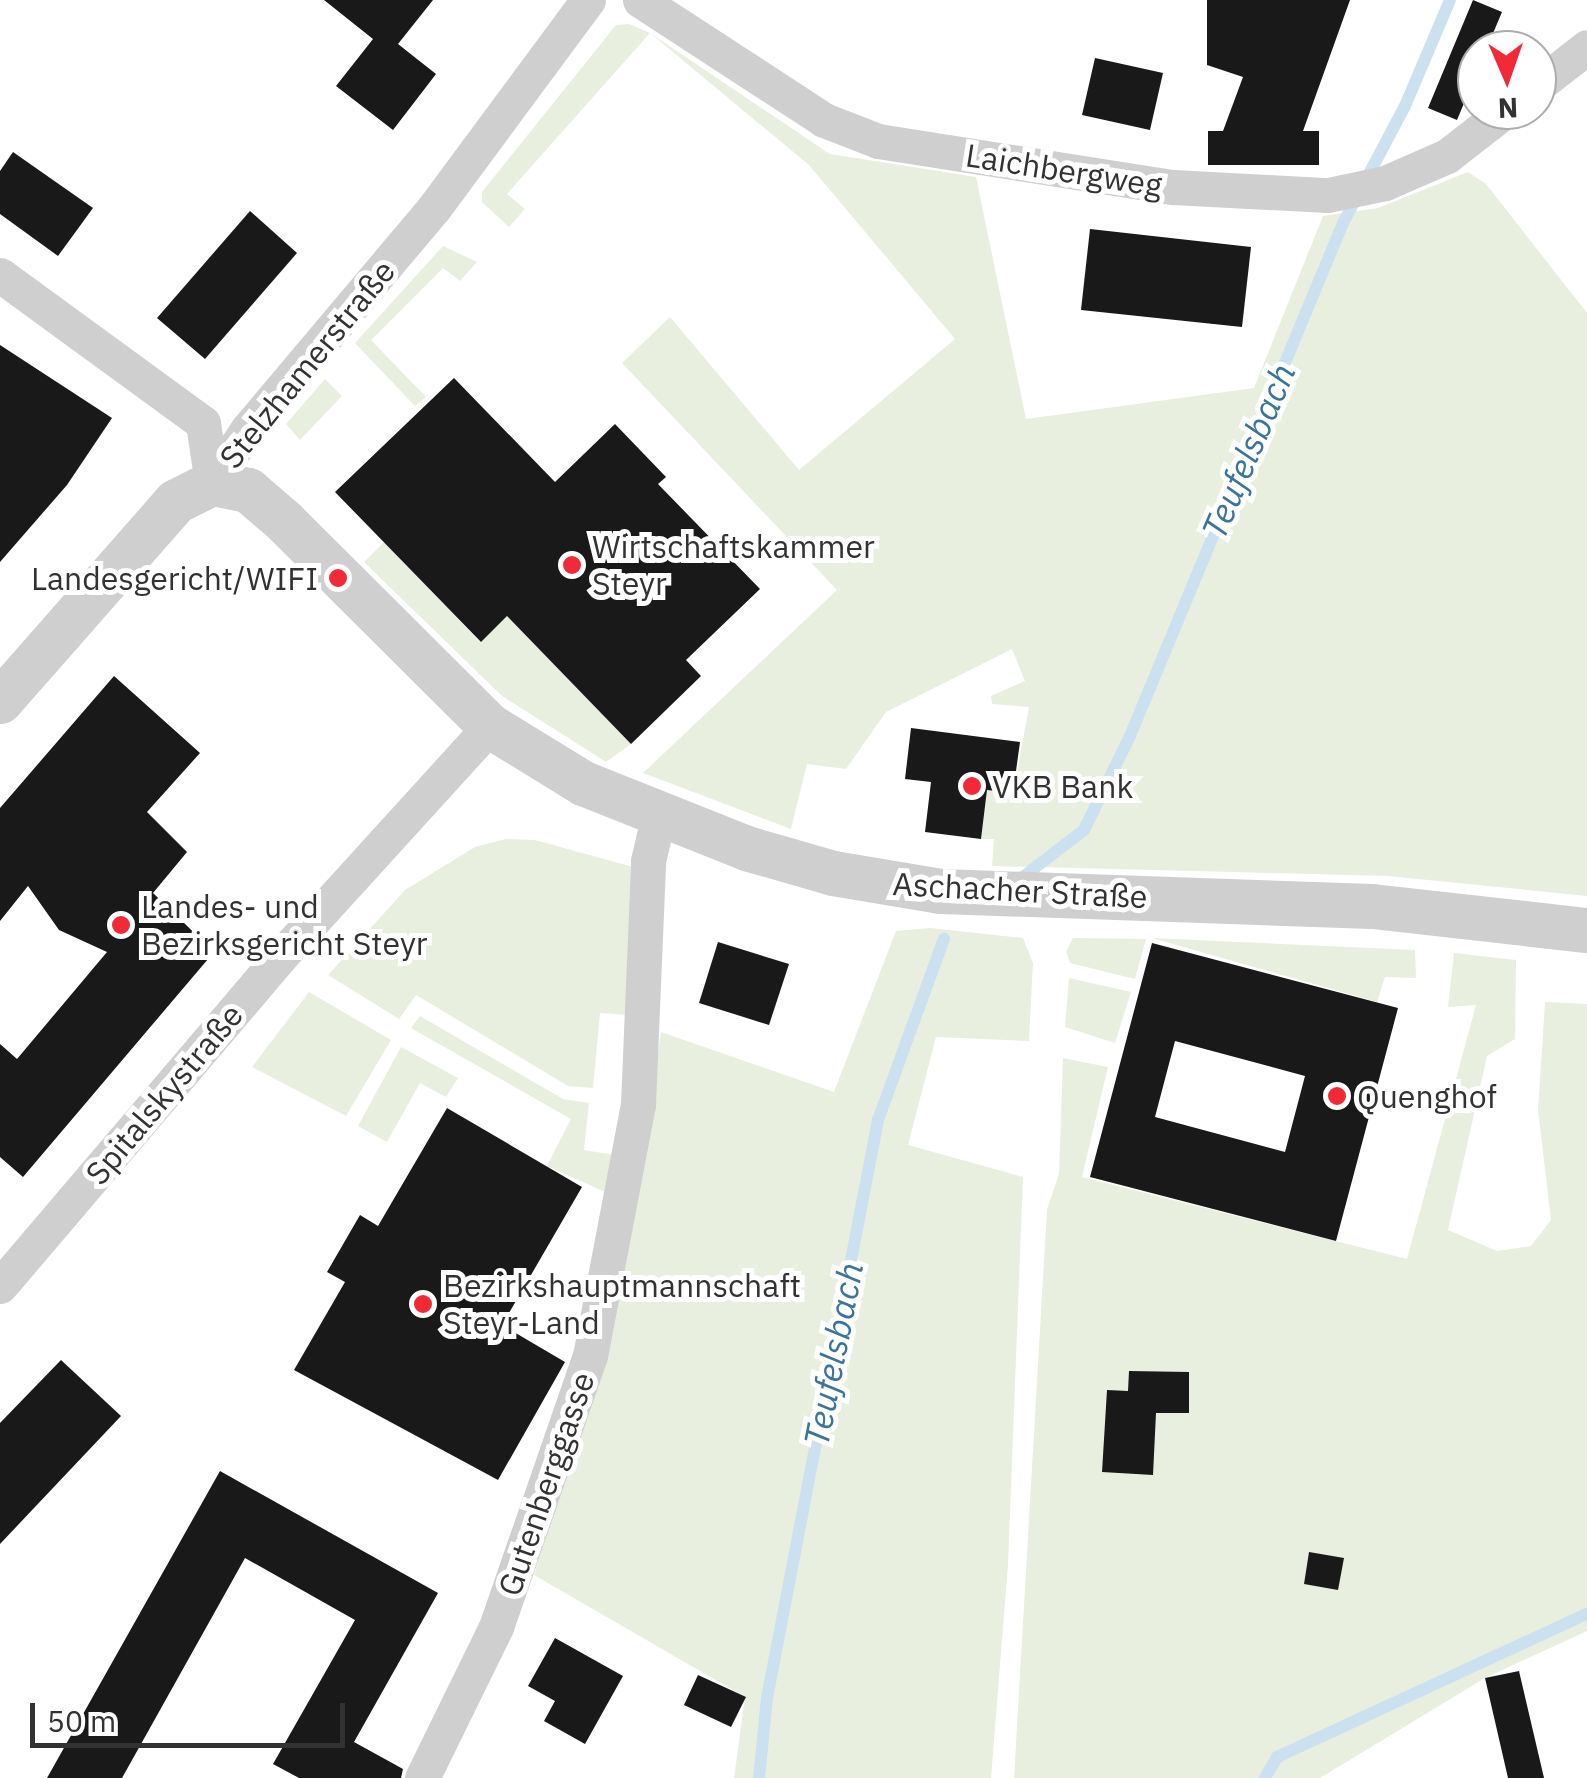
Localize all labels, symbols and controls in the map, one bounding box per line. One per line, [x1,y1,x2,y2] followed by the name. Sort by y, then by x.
[1457,30,1557,130] north arrow
[1497,90,1519,127] text: N
[963,136,1165,204] street label: Laichbergweg
[211,252,403,476] street label: Stelzhamerstraße
[1192,357,1304,545] water label: Teufelsbach
[592,528,875,603] place label: Wirtschaftskammer Steyr
[561,554,583,576] marker: Wirtschaftskammer Steyr
[31,559,318,597] place label: Landesgericht/WIFI
[327,567,349,589] marker: Landesgericht/WIFI
[992,767,1133,805] place label: VKB Bank
[961,775,983,797] marker: VKB Bank
[892,864,1148,916] street label: Aschacher Straße
[141,888,428,963] place label: Landes- und Bezirksgericht Steyr
[110,914,132,936] marker: Landes- und Bezirksgericht Steyr
[77,996,251,1192] street label: Spitalskystraße
[1357,1077,1497,1115] place label: Quenghof
[1326,1085,1348,1107] marker: Quenghof
[795,1259,871,1449] water label: Teufelsbach
[443,1267,801,1342] place label: Bezirkshauptmannschaft Steyr-Land
[412,1293,434,1315] marker: Bezirkshauptmannschaft Steyr-Land
[490,1367,602,1601] street label: Gutenberggasse
[35,1683,350,1745] scale bar
[47,1701,116,1740] text: 50 m

